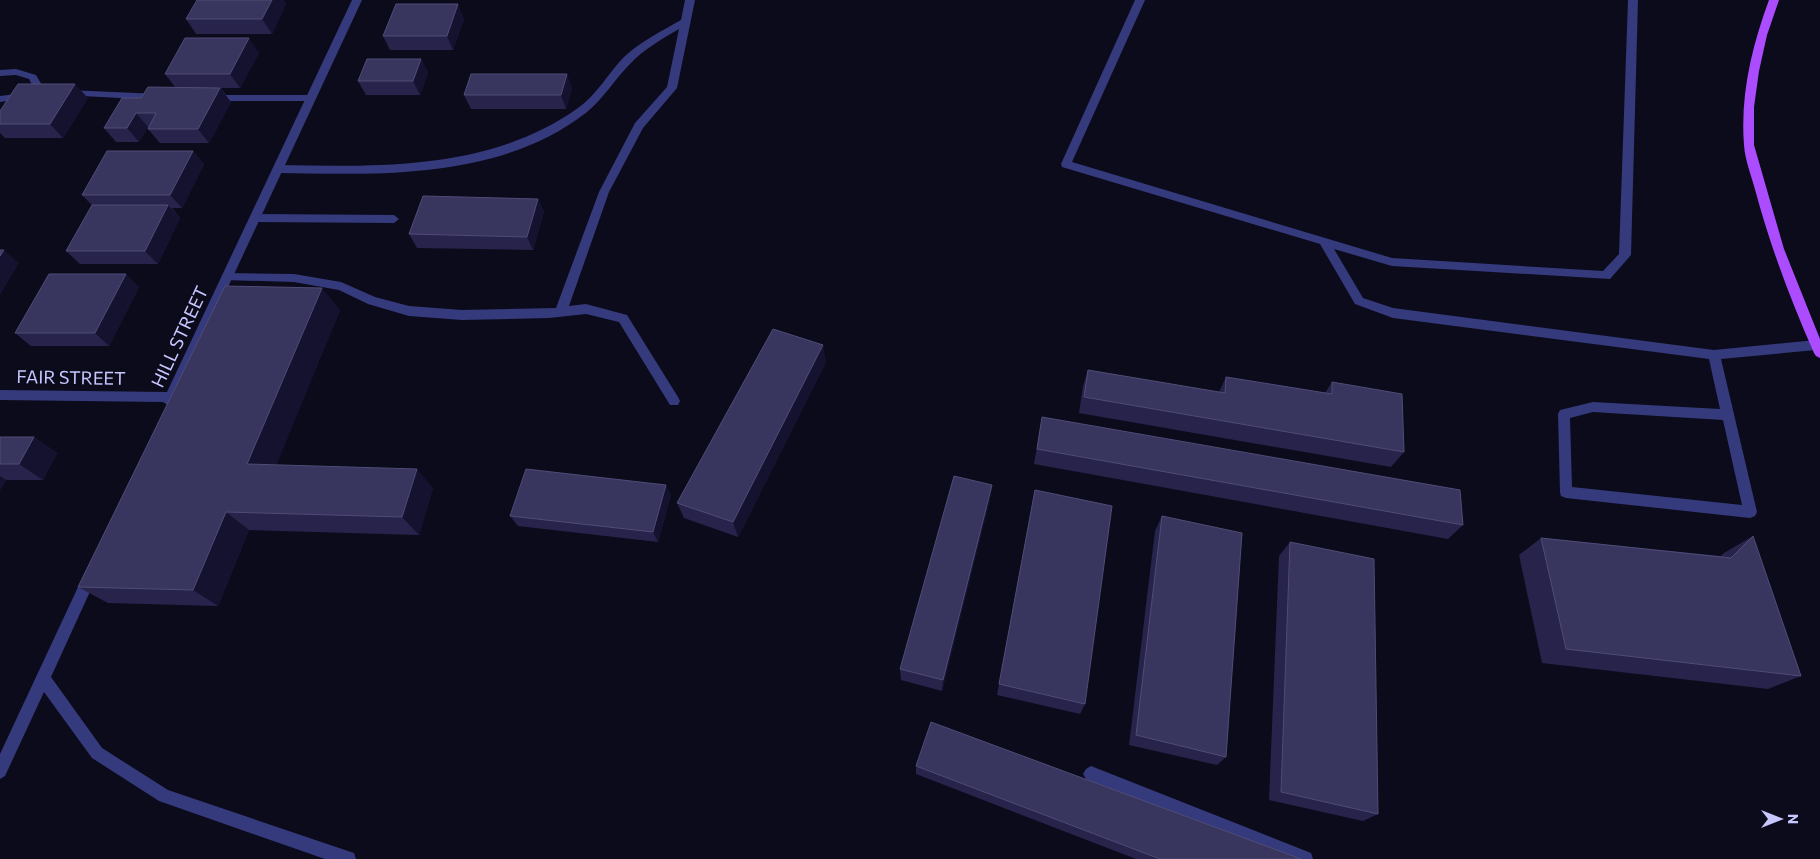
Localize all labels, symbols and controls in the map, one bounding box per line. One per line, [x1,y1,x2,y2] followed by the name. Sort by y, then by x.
[146,282,212,391] street label: HILL STREET
[16,365,126,389] street label: FAIR STREET
[1755,794,1805,844] north arrow
[1785,814,1802,824] text: N

